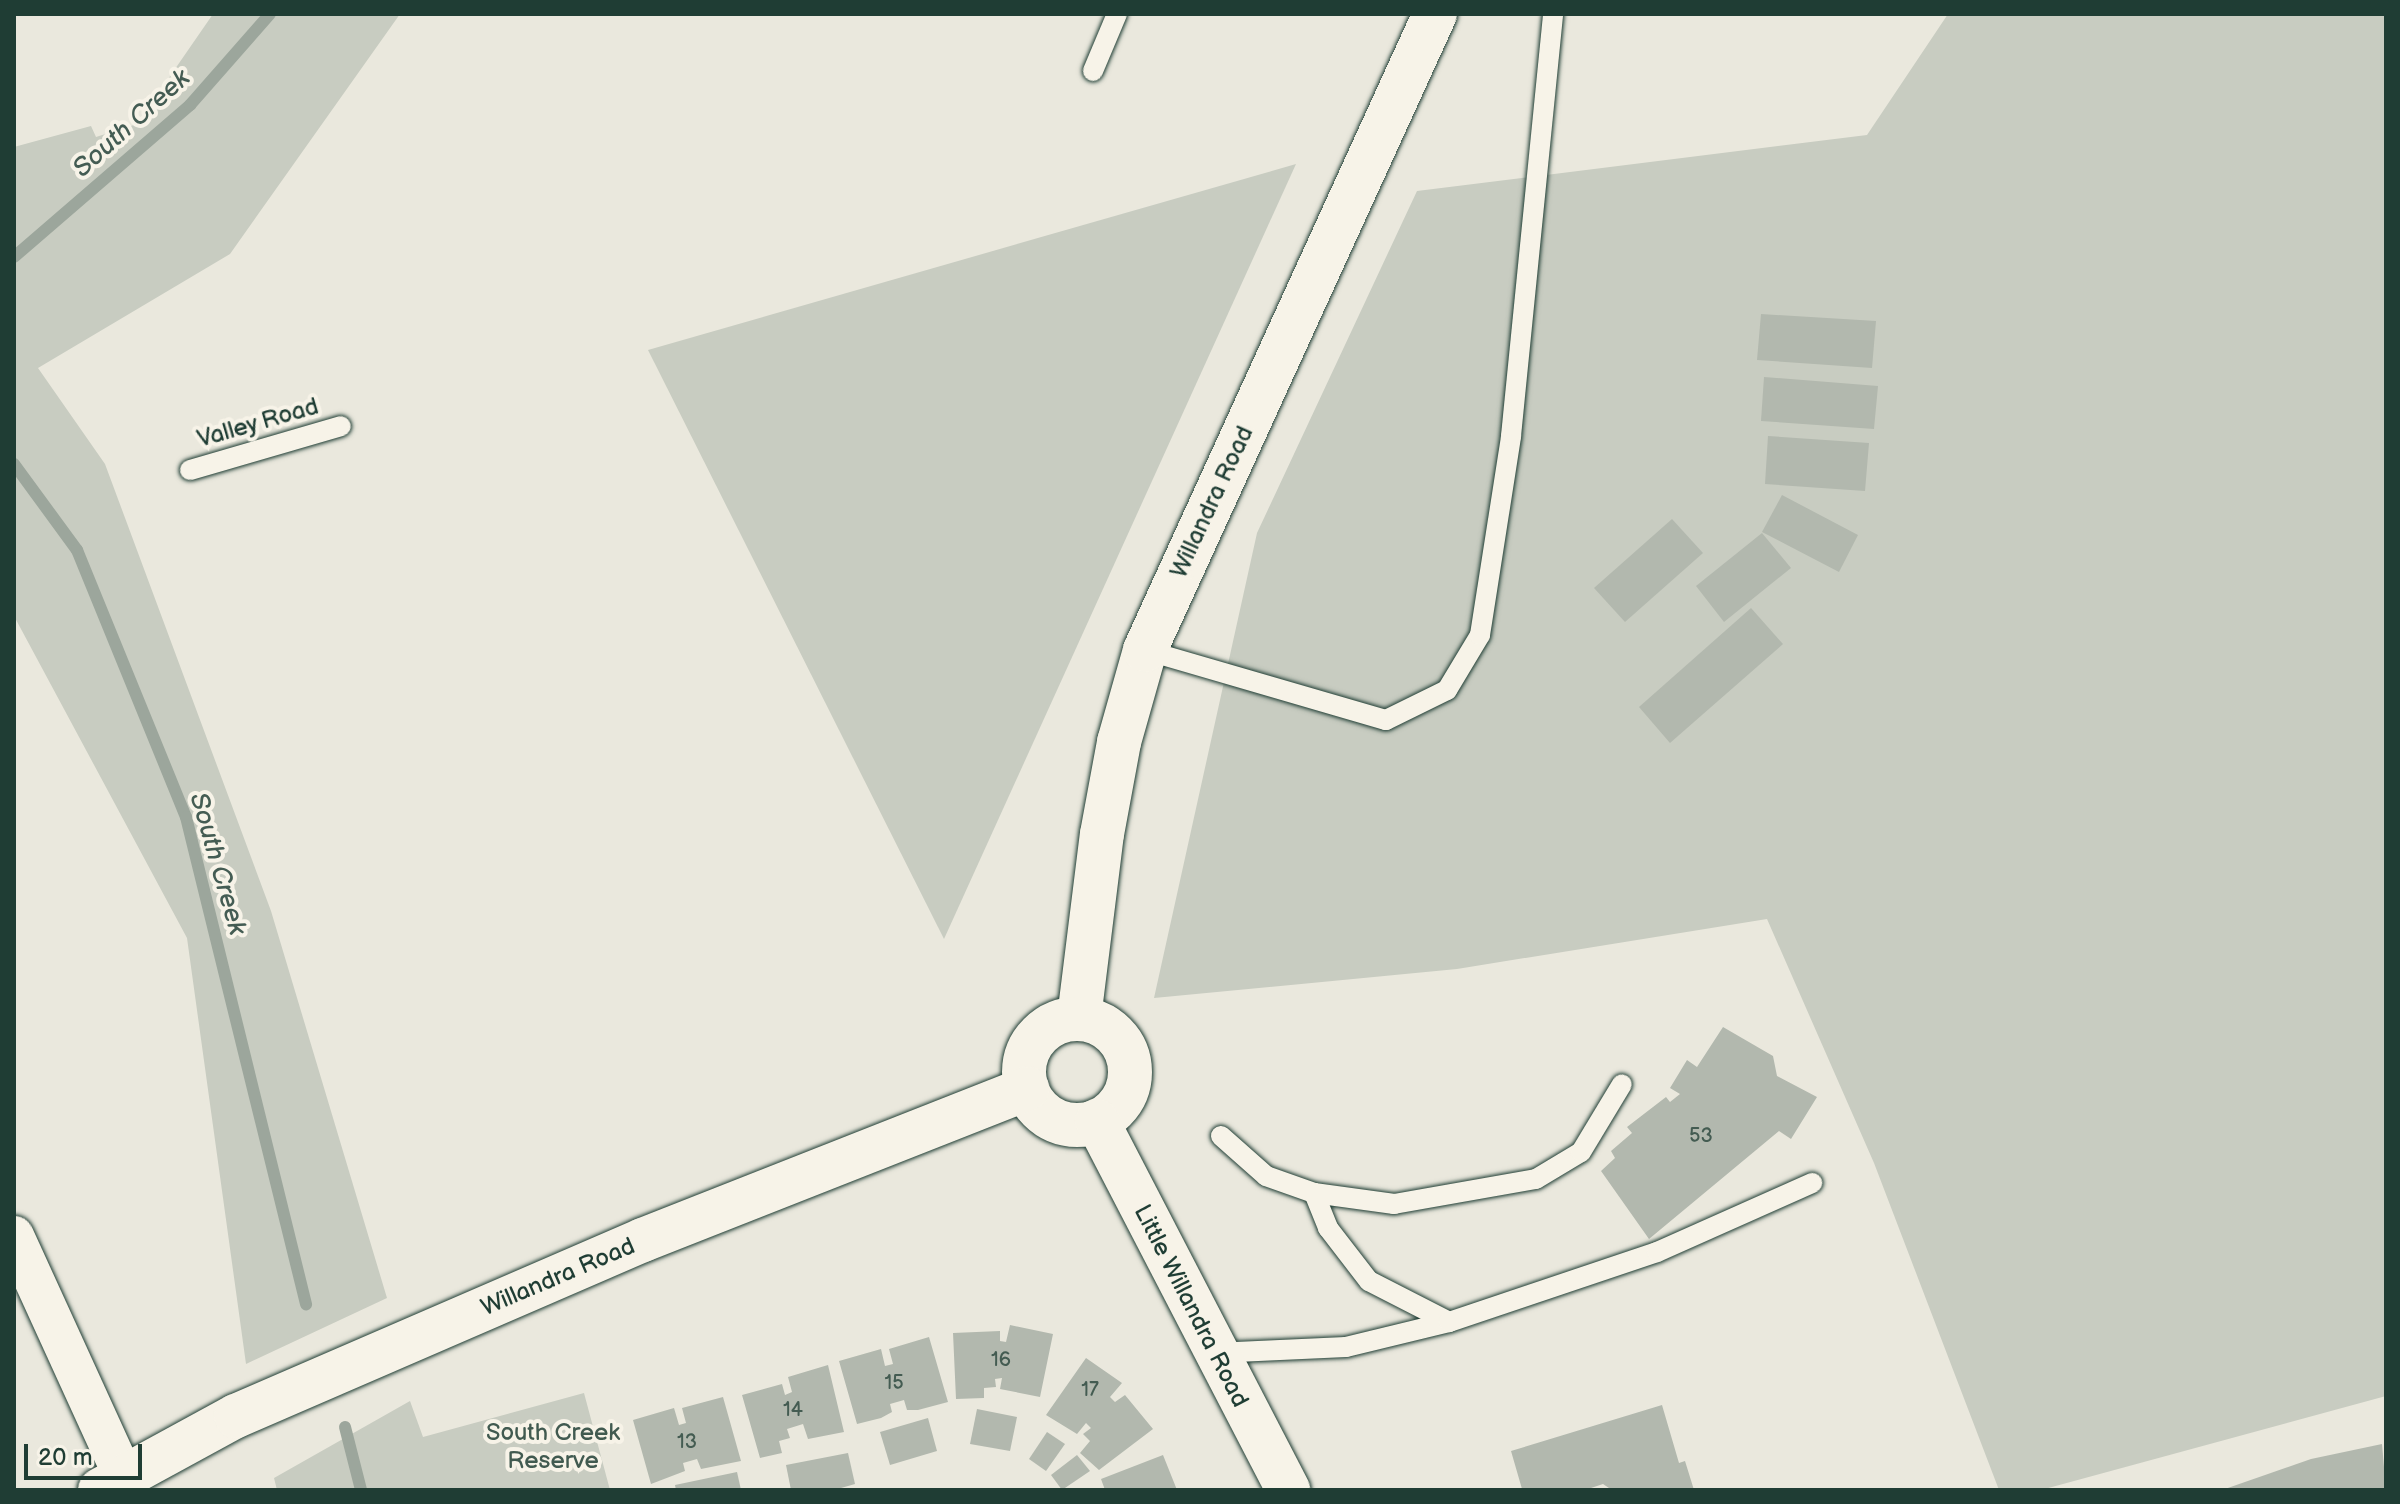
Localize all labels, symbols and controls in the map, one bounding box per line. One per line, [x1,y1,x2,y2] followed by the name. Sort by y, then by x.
[67,63,197,185] water label: South Creek
[193,392,323,454] street label: Valley Road
[1164,422,1260,582] street label: Willandra Road
[182,789,252,939] water label: South Creek
[1689,1124,1713,1148] house number: 53
[1127,1200,1255,1412] street label: Little Willandra Road
[477,1232,639,1322] street label: Willandra Road
[991,1348,1011,1372] house number: 16
[884,1371,904,1395] house number: 15
[1081,1378,1099,1402] house number: 17
[783,1398,803,1422] house number: 14
[486,1419,620,1475] park label: South Creek Reserve
[28,1428,146,1478] scale bar
[677,1430,697,1454] house number: 13
[38,1443,93,1472] text: 20 m

